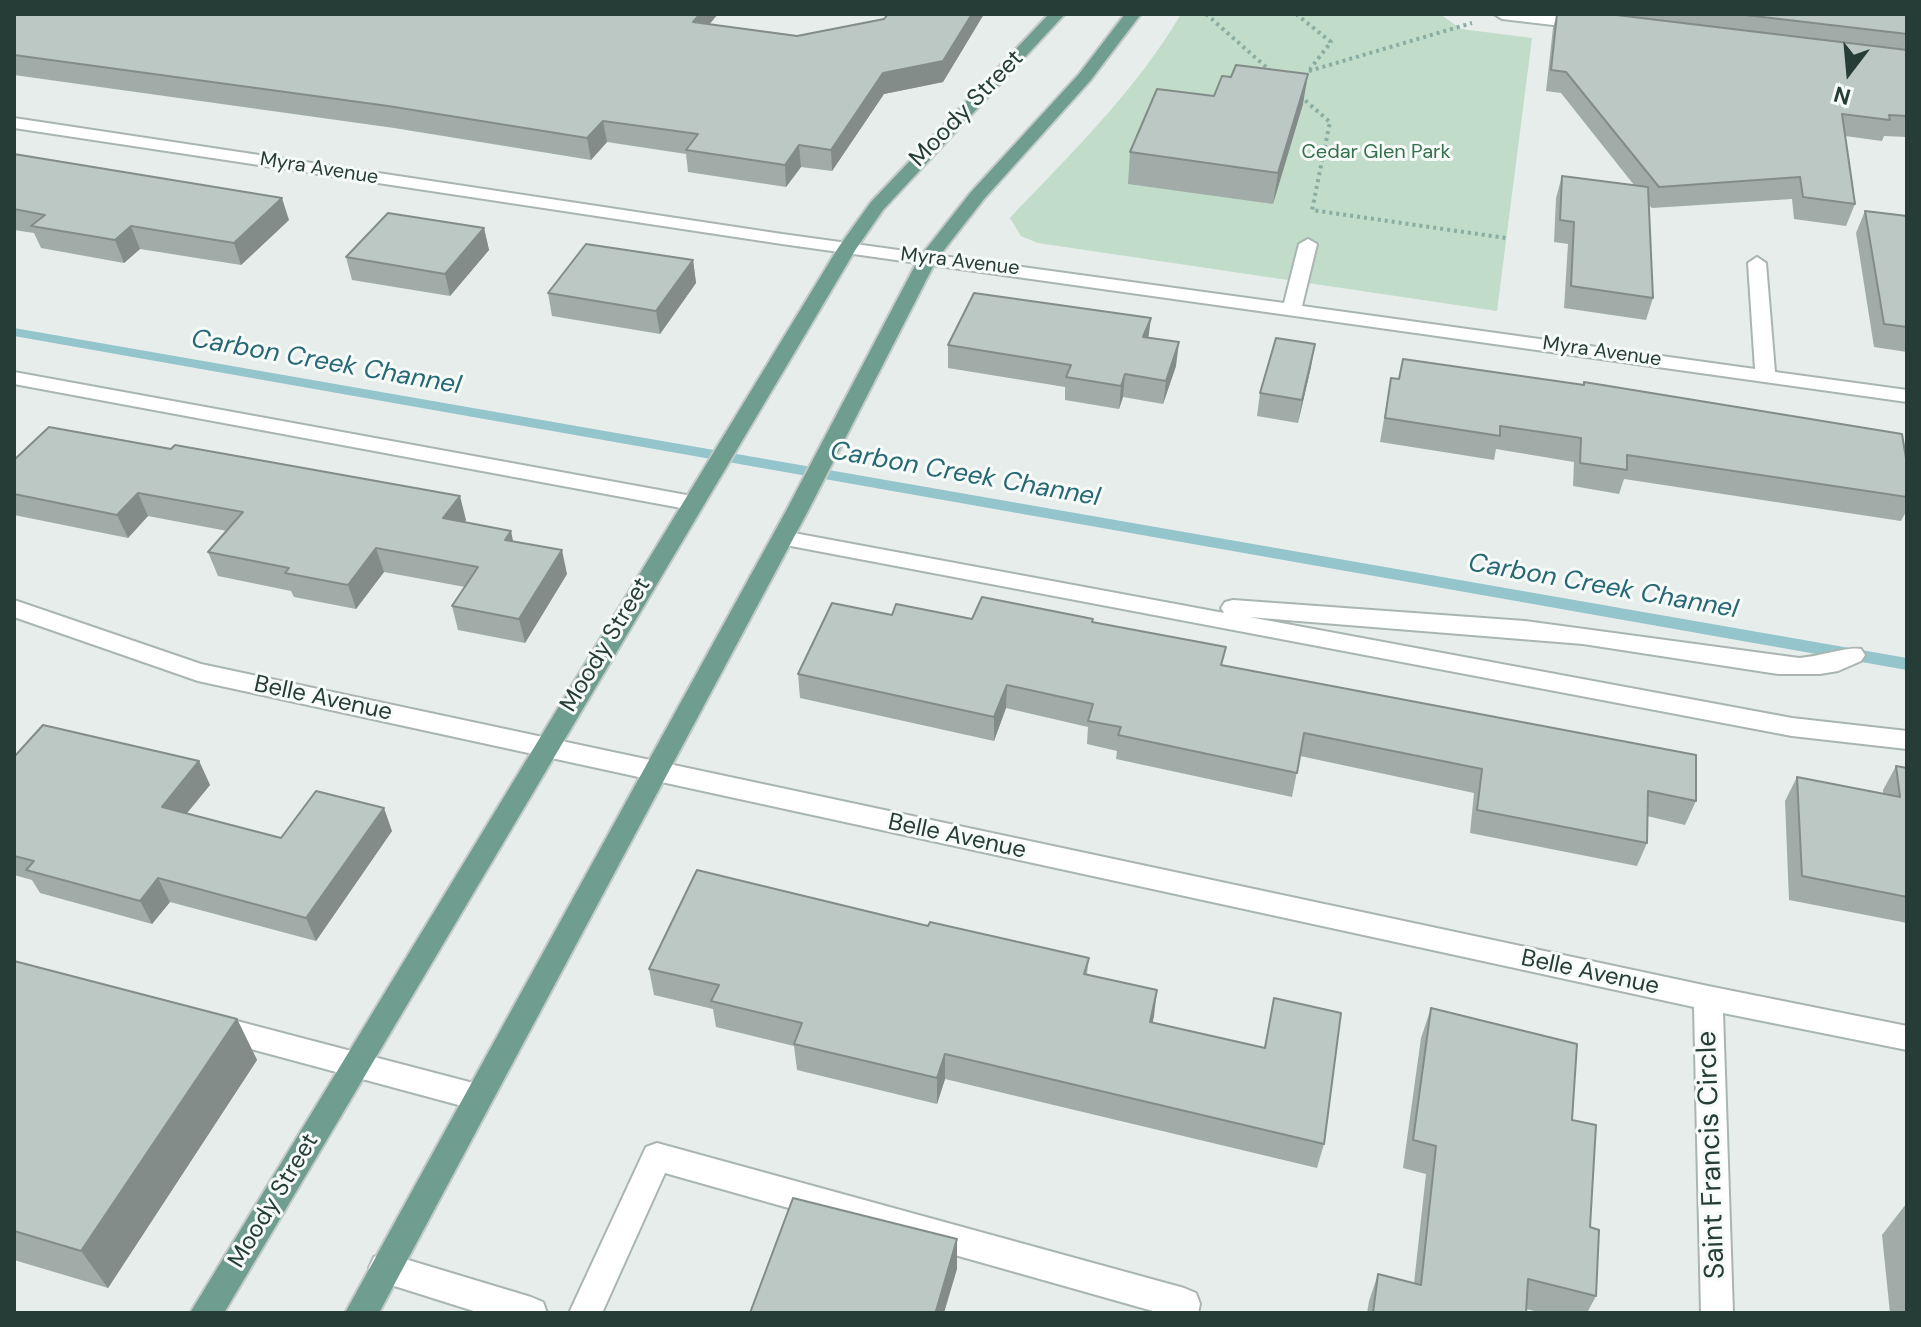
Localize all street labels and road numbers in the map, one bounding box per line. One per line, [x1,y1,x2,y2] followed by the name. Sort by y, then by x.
[904,45,1030,173] street label: Moody Street
[258,148,380,190] street label: Myra Avenue
[899,243,1021,281] street label: Myra Avenue
[1541,332,1663,372] street label: Myra Avenue
[555,573,657,717] street label: Moody Street
[251,670,395,728] street label: Belle Avenue
[885,808,1029,866] street label: Belle Avenue
[1518,944,1662,1002] street label: Belle Avenue
[1691,1030,1733,1280] street label: Saint Francis Circle
[223,1129,325,1273] street label: Moody Street

